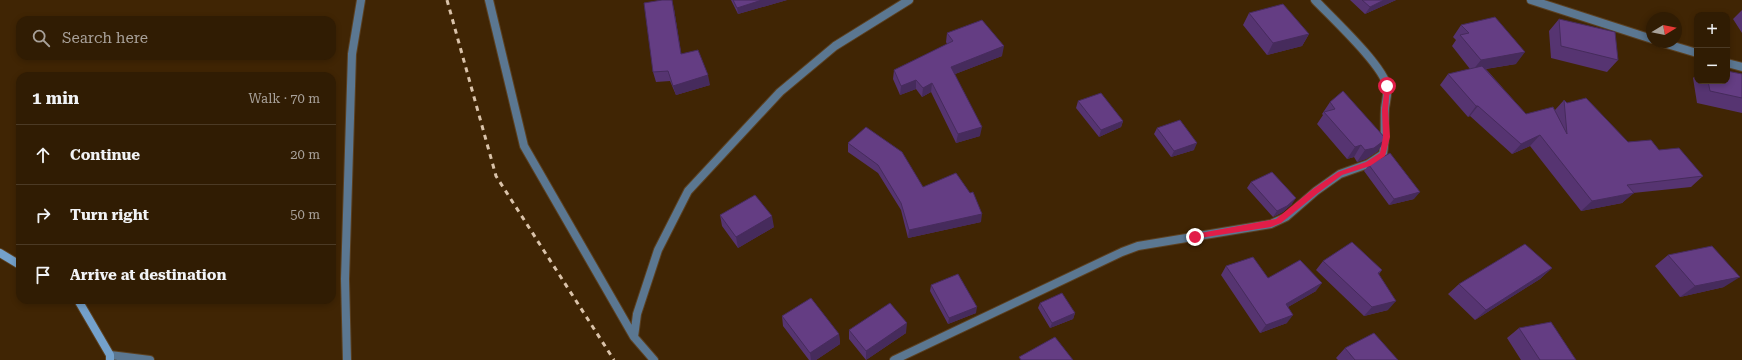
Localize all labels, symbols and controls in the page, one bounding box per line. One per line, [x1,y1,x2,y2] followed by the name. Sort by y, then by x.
[1646,12,1682,48] north arrow
[1694,12,1730,84] map controls
[1694,12,1730,48] button: +
[16,16,336,60] search box
[30,27,52,49] icon: search
[62,29,148,47] text: Search here
[1694,48,1730,84] button: −
[1378,77,1396,95] route start
[32,88,79,108] text: 1 min
[248,91,320,106] text: Walk · 70 m
[32,144,54,166] icon: ahead
[70,146,140,164] text: Continue
[290,147,320,162] text: 20 m
[32,204,54,226] icon: right
[70,206,149,224] text: Turn right
[290,207,320,222] text: 50 m
[1186,228,1204,246] route end
[32,264,54,286] icon: arrive
[70,266,226,284] text: Arrive at destination

